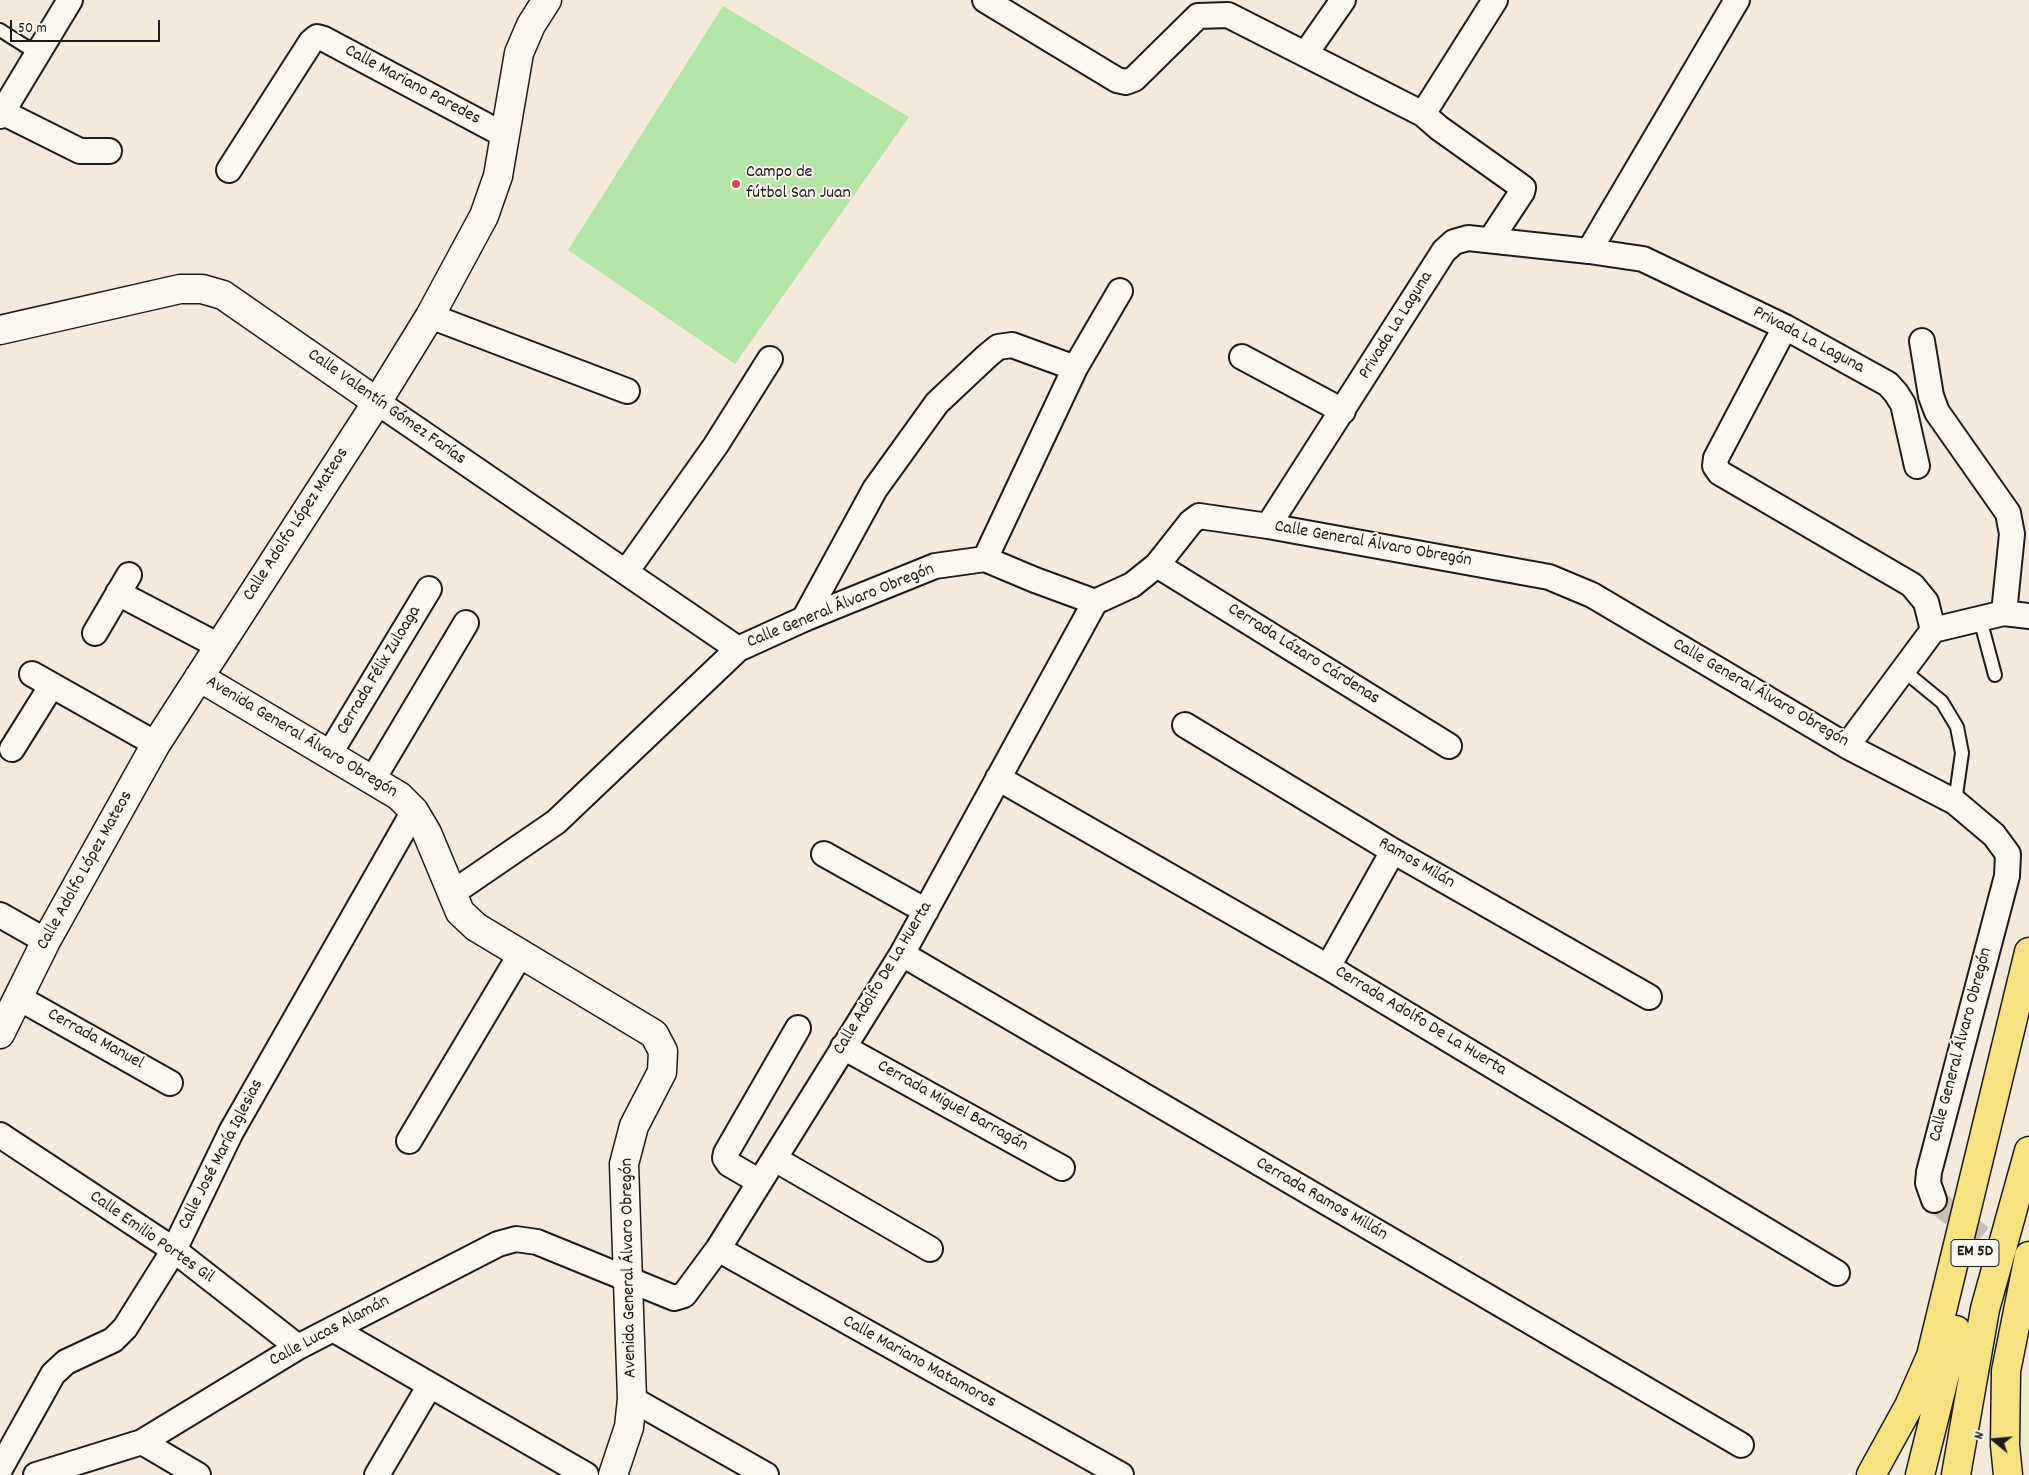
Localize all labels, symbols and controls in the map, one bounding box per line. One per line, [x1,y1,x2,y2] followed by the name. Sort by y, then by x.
[12,10,162,42] scale bar
[18,18,47,40] text: 50 m
[340,41,484,131] street label: Calle Mariano Paredes
[746,163,851,205] place label: Campo de fútbol San Juan
[730,178,742,190] marker: Campo de fútbol San Juan
[1355,268,1439,384] street label: Privada La Laguna
[1749,303,1867,379] street label: Privada La Laguna
[302,345,470,471] street label: Calle Valentín Gómez Farías
[239,444,355,606] street label: Calle Adolfo López Mateos
[1273,517,1473,573] street label: Calle General Álvaro Obregón
[744,560,938,654] street label: Calle General Álvaro Obregón
[1223,599,1383,711] street label: Cerrada Lázaro Cárdenas
[333,603,427,739] street label: Cerrada Félix Zuloaga
[1668,635,1852,753] street label: Calle General Álvaro Obregón
[201,672,401,804] street label: Avenida General Álvaro Obregón
[33,788,139,954] street label: Calle Adolfo López Mateos
[1374,833,1458,895] street label: Ramos Milán
[830,898,938,1060] street label: Calle Adolfo De La Huerta
[1926,946,1998,1144] street label: Calle General Álvaro Obregón
[1330,962,1510,1082] street label: Cerrada Adolfo De La Huerta
[43,1005,147,1075] street label: Cerrada Manuel
[873,1056,1031,1158] street label: Cerrada Miguel Barragán
[175,1076,269,1234] street label: Calle José María Iglesias
[1251,1153,1391,1247] street label: Cerrada Ramos Millán
[617,1158,643,1378] street label: Avenida General Álvaro Obregón
[84,1187,218,1289] street label: Calle Emilio Portes Gil
[1951,1240,1999,1266] road number: EM 5D
[266,1291,394,1373] street label: Calle Lucas Alamán
[838,1312,1000,1414] street label: Calle Mariano Matamoros
[1969,1415,2019,1465] north arrow
[1969,1429,1990,1442] text: N

